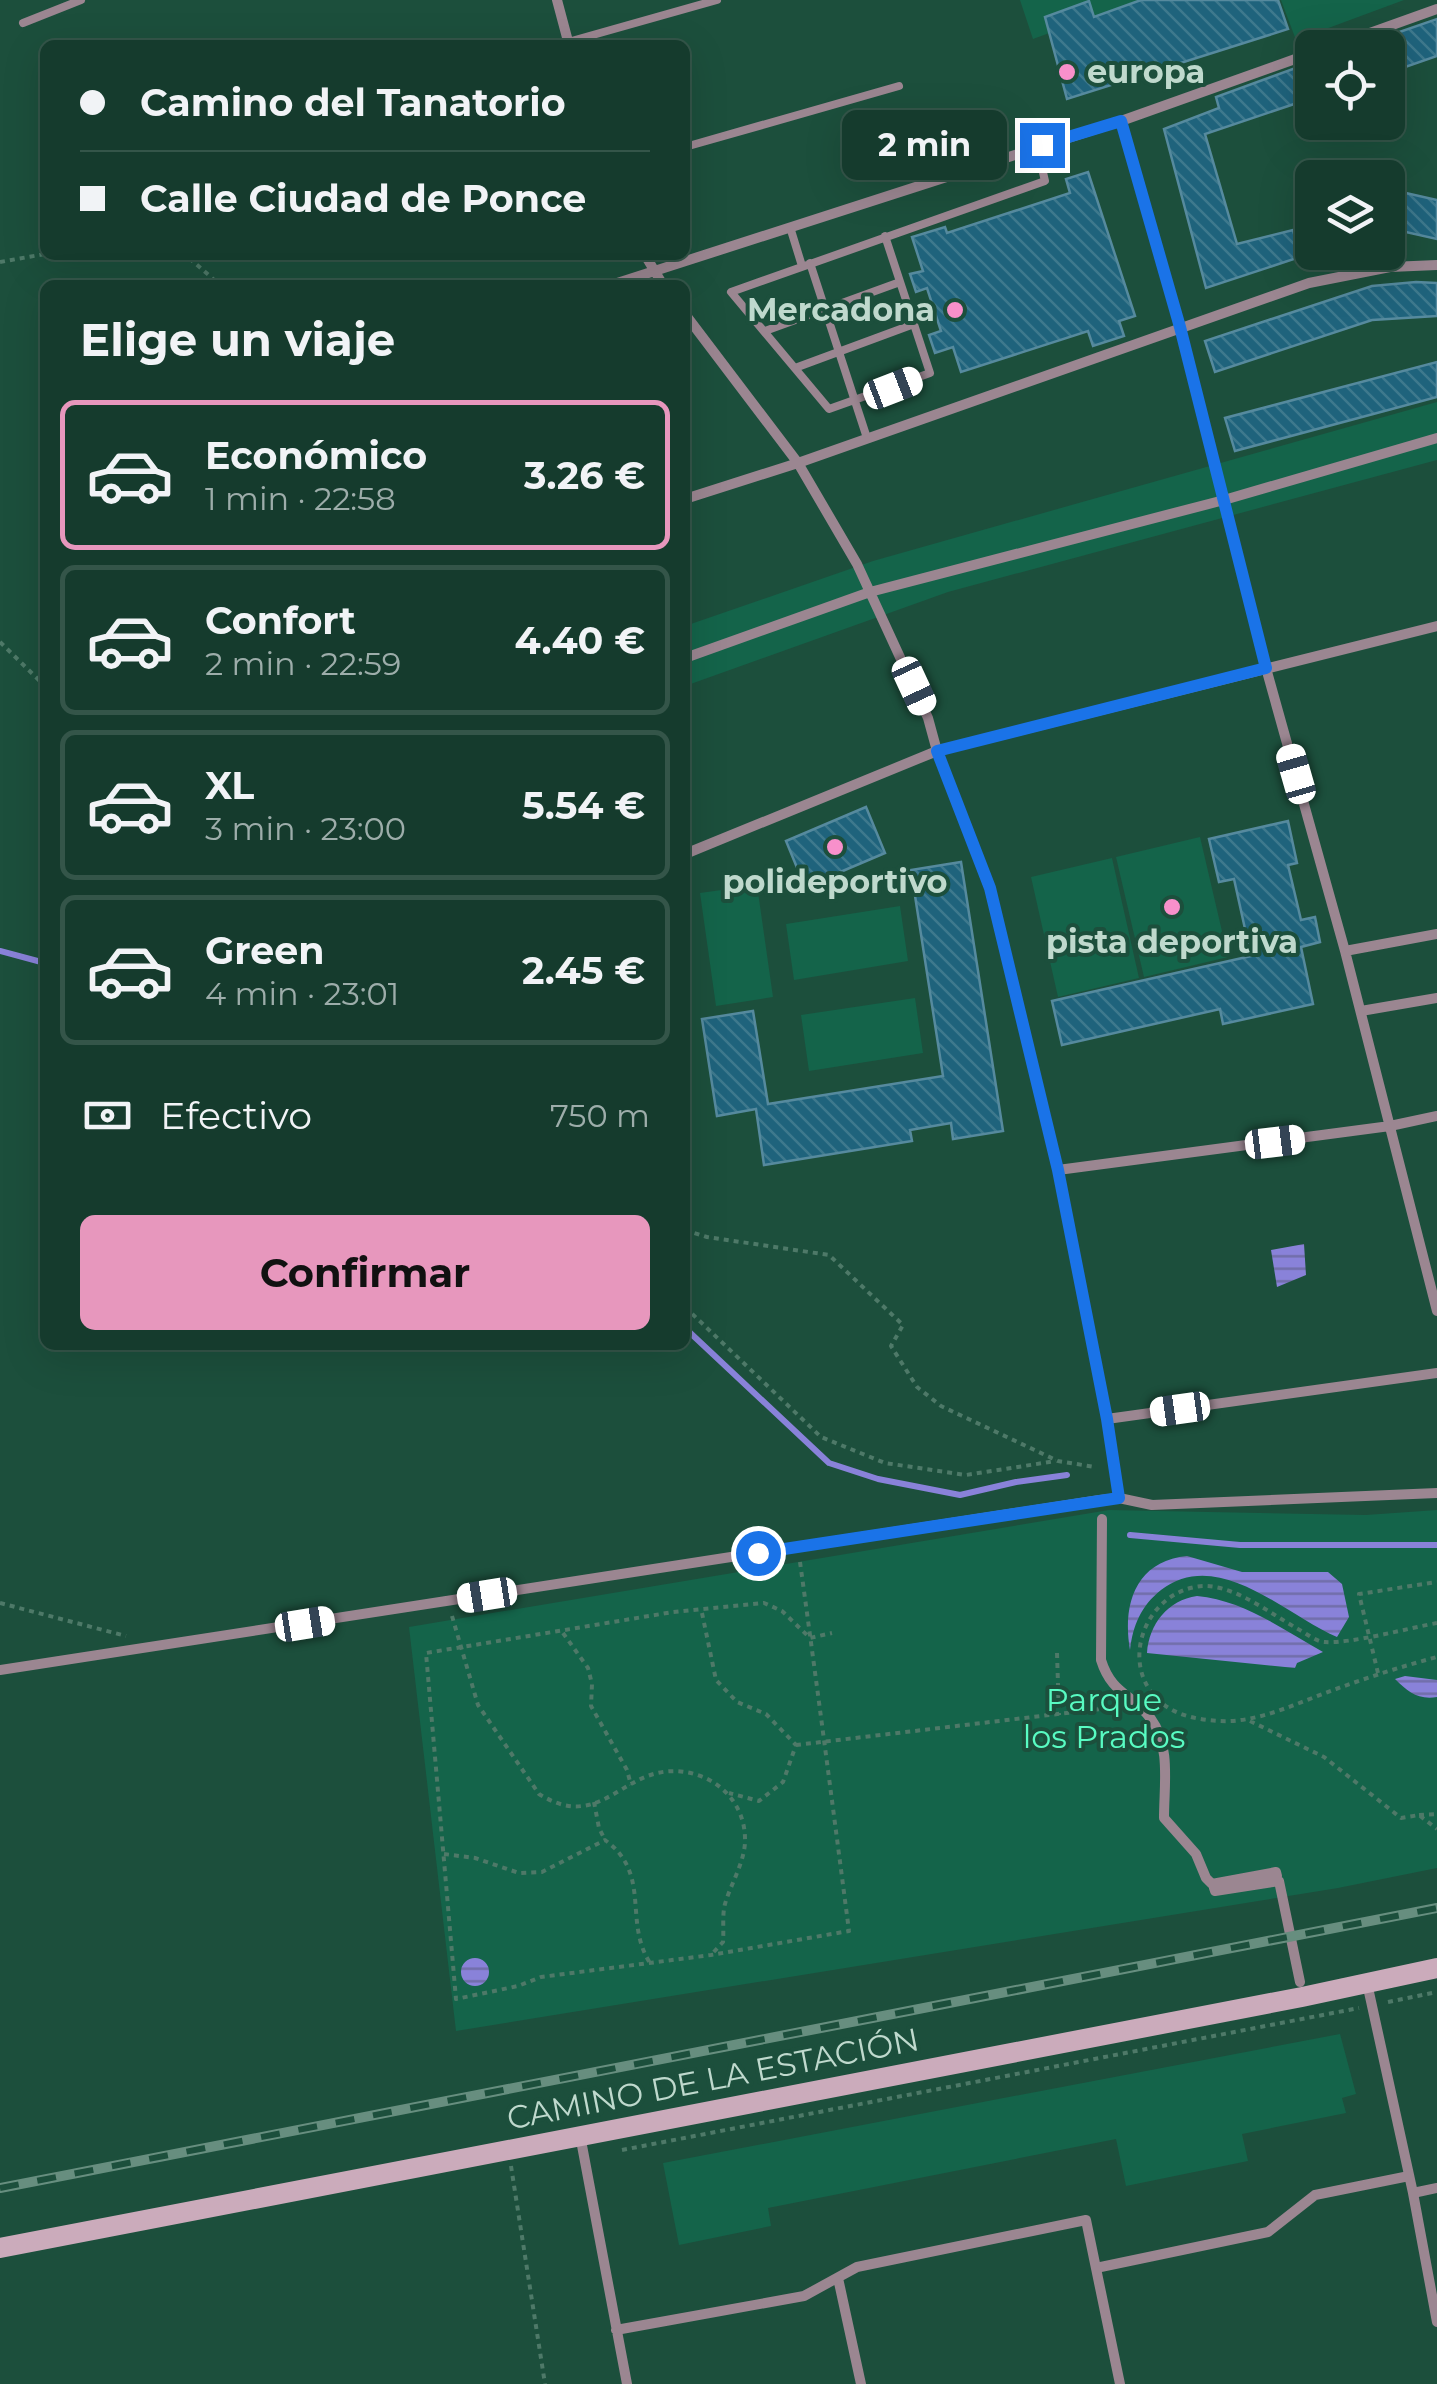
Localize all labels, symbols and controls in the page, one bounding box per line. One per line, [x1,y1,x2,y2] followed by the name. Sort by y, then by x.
[1295,30,1405,270] map controls
[1295,30,1405,140] button: locate
[1087,52,1205,91] place label: europa
[1056,61,1078,83] marker: europa
[140,79,566,126] text: Camino del Tanatorio
[842,110,1007,180] callout: 2 min
[1020,123,1065,168] route end
[878,125,971,164] text: 2 min
[1295,160,1405,270] button: layers
[140,175,586,222] text: Calle Ciudad de Ponce
[747,290,935,329] place label: Mercadona
[944,299,966,321] marker: Mercadona
[80,312,395,367] text: Elige un viaje
[860,363,926,413] car
[85,430,175,520] icon: car
[205,432,427,479] text: Económico
[524,452,645,499] text: 3.26 €
[205,479,396,518] text: 1 min · 22:58
[85,595,175,685] icon: car
[205,597,356,644] text: Confort
[515,617,645,664] text: 4.40 €
[205,644,401,683] text: 2 min · 22:59
[888,652,940,720] car
[1273,741,1319,807] car
[85,760,175,850] icon: car
[205,762,254,809] text: XL
[522,782,645,829] text: 5.54 €
[205,809,406,848] text: 3 min · 23:00
[824,836,846,858] marker: polideportivo
[722,862,948,901] place label: polideportivo
[1161,896,1183,918] marker: pista deportiva
[1046,922,1298,961] place label: pista deportiva
[85,925,175,1015] icon: car
[205,927,325,974] text: Green
[522,947,645,994] text: 2.45 €
[205,974,399,1013] text: 4 min · 23:01
[80,1088,135,1143] icon: cash
[160,1092,312,1139] text: Efectivo
[550,1096,650,1135] text: 750 m
[1243,1123,1307,1161] car
[80,1215,650,1330] button: Confirmar
[1148,1390,1212,1428] car
[736,1531,781,1576] route start
[455,1575,519,1615] car
[273,1604,337,1644] car
[1023,1680,1185,1756] park label: Parque los Prados
[504,2019,922,2138] street label: CAMINO DE LA ESTACIÓN

